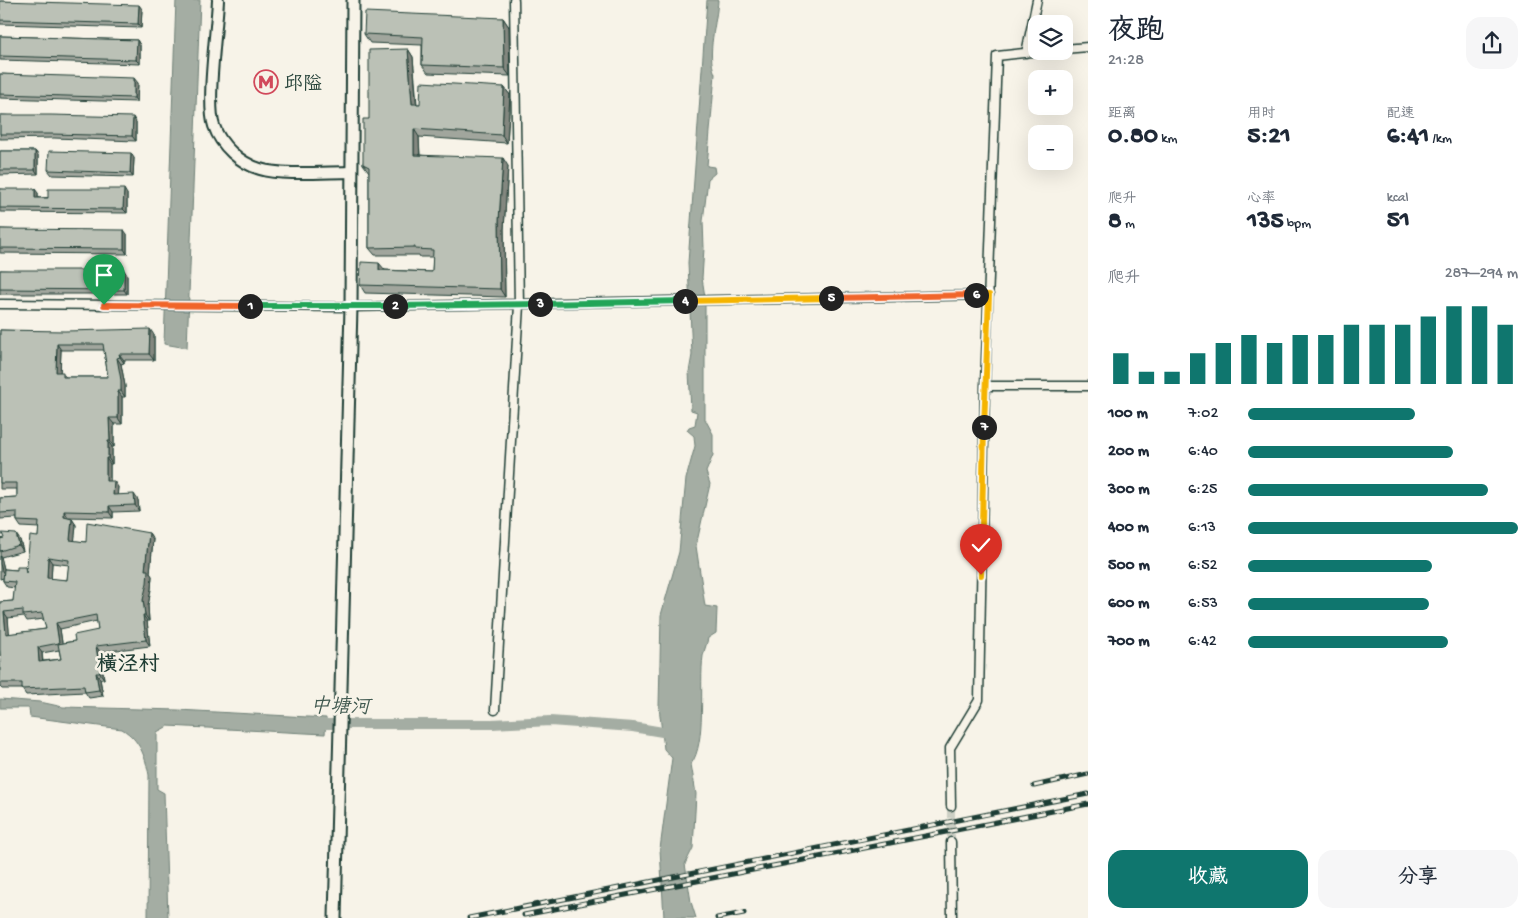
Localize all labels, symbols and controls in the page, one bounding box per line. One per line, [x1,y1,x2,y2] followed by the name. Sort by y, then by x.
[1028,15,1073,170] map controls
[1028,15,1073,60] button: layers
[1108,16,1164,49] text: 夜跑
[1466,17,1518,69] button: share
[1108,52,1144,71] text: 21:28
[253,69,279,95] metro station icon: 邱隘
[1028,70,1073,115] button: +
[284,73,322,97] place label: 邱隘
[1108,106,1136,123] text: 距离
[1247,106,1275,123] text: 用时
[1387,106,1415,123] text: 配速
[1108,123,1158,152] text: 0.80
[1247,123,1291,152] text: 5:21
[1387,123,1429,152] text: 6:41
[1028,125,1073,170] button: −
[1158,131,1177,148] text: km
[1429,131,1452,148] text: /km
[1387,190,1409,207] text: kcal
[1108,191,1136,208] text: 爬升
[1247,191,1275,208] text: 心率
[1387,207,1410,236] text: 51
[1108,208,1122,237] text: 8
[1247,208,1284,237] text: 135
[1122,216,1135,233] text: m
[1284,216,1311,233] text: bpm
[83,254,125,305] pin
[90,261,118,289] icon: arrive
[1445,265,1518,284] text: 287–294 m
[1108,270,1140,289] text: 爬升
[964,282,988,308] pin: 6
[818,286,844,310] pin: 5
[973,287,980,304] text: 6
[672,288,698,314] pin: 4
[828,290,835,307] text: 5
[528,292,552,316] pin: 3
[682,293,689,310] text: 4
[238,294,262,318] pin: 1
[382,294,408,318] pin: 2
[537,296,544,313] text: 3
[248,298,253,315] text: 1
[392,298,399,315] text: 2
[1108,405,1148,424] text: 100 m
[1188,405,1218,424] text: 7:02
[972,414,996,440] pin: 7
[981,419,988,436] text: 7
[1108,443,1149,462] text: 200 m
[1188,443,1218,462] text: 6:40
[1108,481,1150,500] text: 300 m
[1188,481,1217,500] text: 6:25
[1108,519,1149,538] text: 400 m
[1188,519,1216,538] text: 6:13
[960,524,1002,575] pin
[967,531,995,559] icon: check
[1108,557,1150,576] text: 500 m
[1188,557,1217,576] text: 6:52
[1108,595,1149,614] text: 600 m
[1188,595,1218,614] text: 6:53
[1108,633,1150,652] text: 700 m
[1188,633,1217,652] text: 6:42
[97,653,160,679] district label: 横泾村
[310,694,373,721] water label: 中塘河
[1108,850,1308,908] button: 收藏
[1318,850,1518,908] button: 分享

